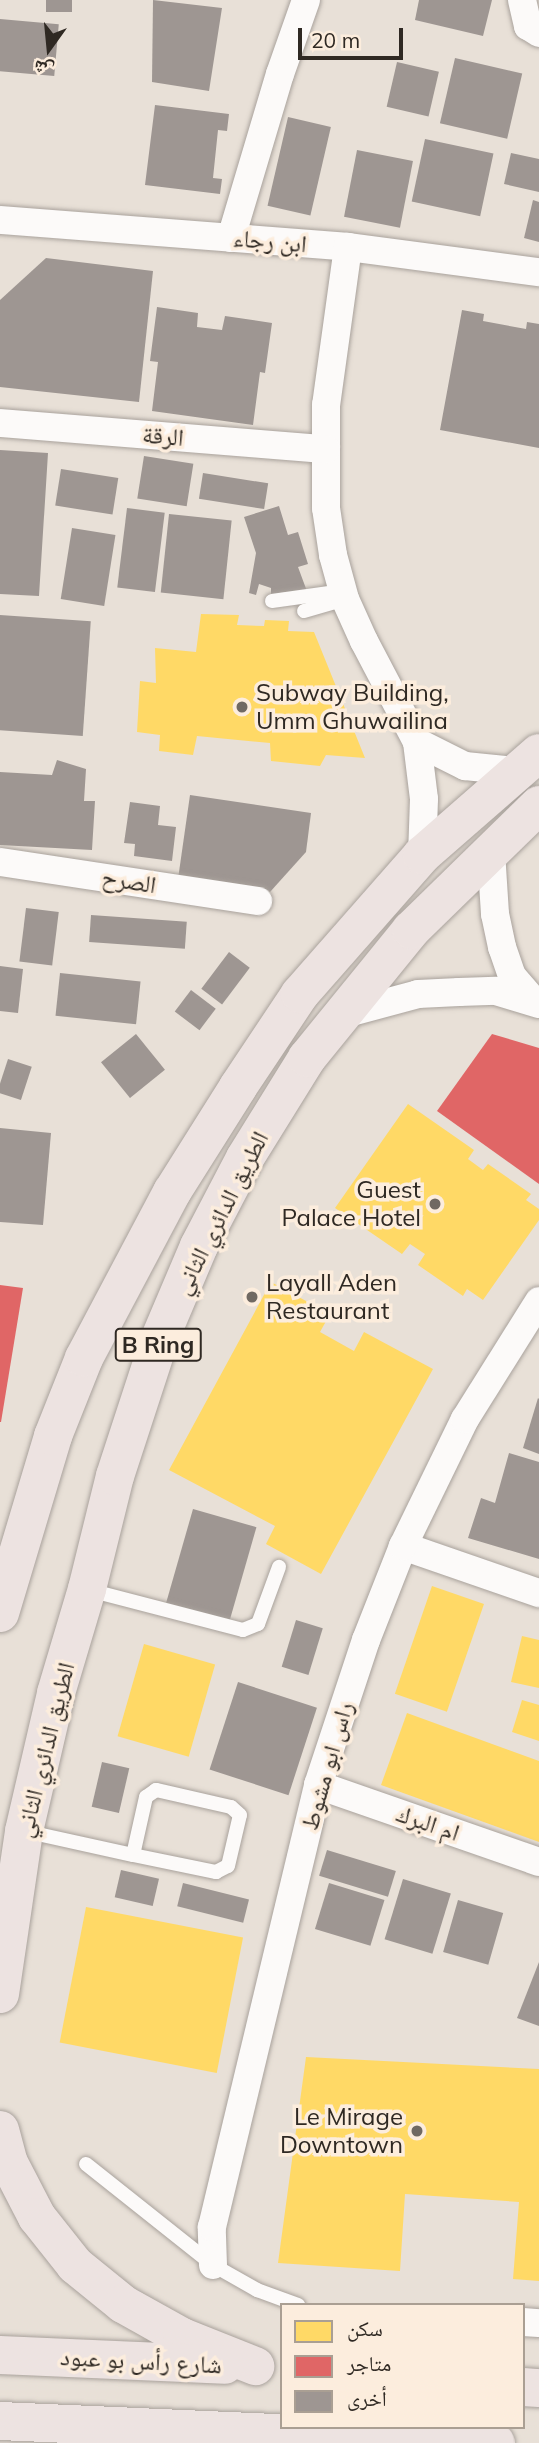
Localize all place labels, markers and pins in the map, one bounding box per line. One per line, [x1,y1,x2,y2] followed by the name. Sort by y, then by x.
[256,679,449,735] place label: Subway Building, Umm Ghuwailina
[234,699,250,715] marker: Subway Building, Umm Ghuwailina
[281,1176,421,1232] place label: Guest Palace Hotel
[427,1196,443,1212] marker: Guest Palace Hotel
[266,1269,397,1325] place label: Layall Aden Restaurant
[244,1289,260,1305] marker: Layall Aden Restaurant
[280,2103,403,2159] place label: Le Mirage Downtown
[409,2123,425,2139] marker: Le Mirage Downtown

